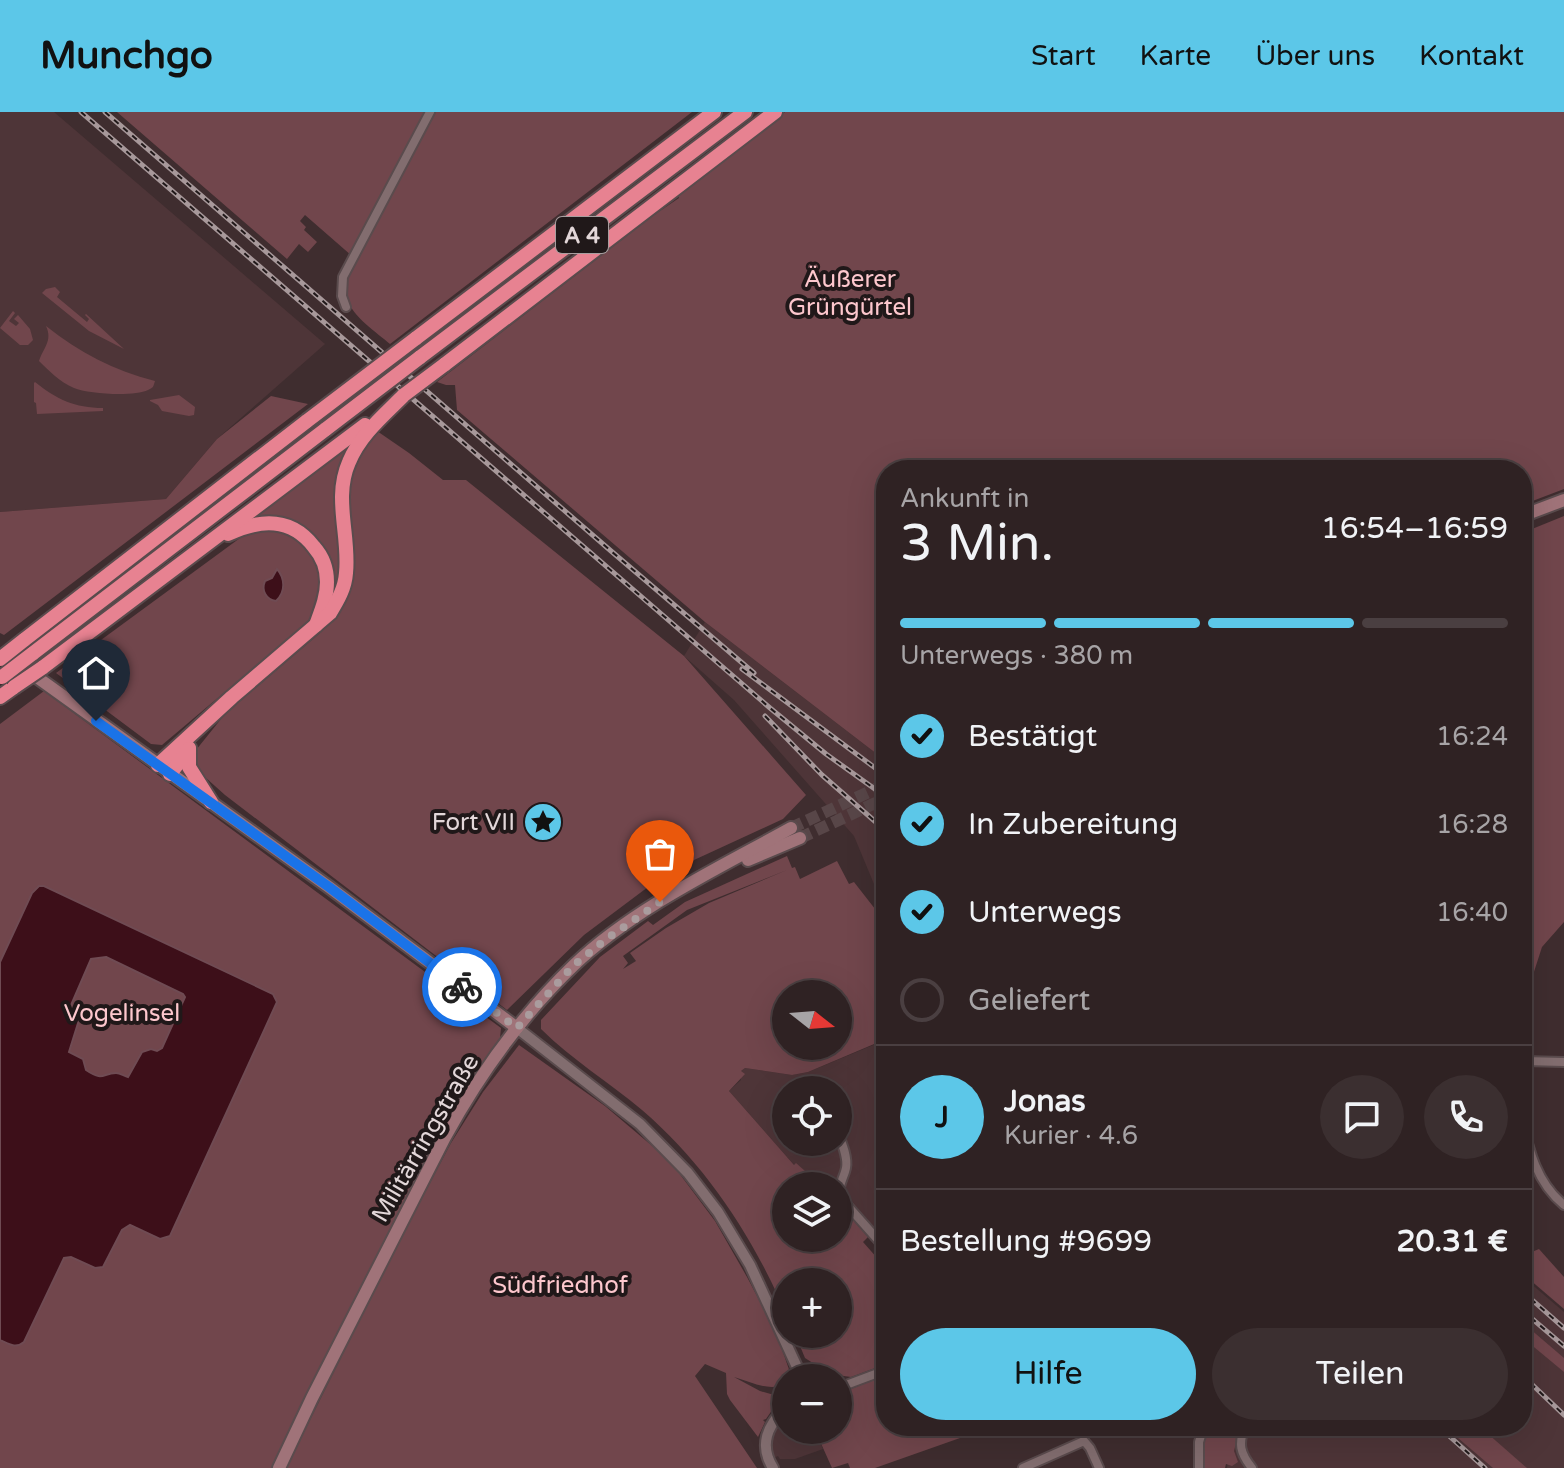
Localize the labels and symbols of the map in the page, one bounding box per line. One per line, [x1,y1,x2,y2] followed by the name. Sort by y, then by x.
[556,217,608,253] road number: A 4
[788,265,912,322] park label: Äußerer Grüngürtel
[62,639,130,721] pin
[522,801,564,843] place icon: Fort VII
[432,808,515,837] place label: Fort VII
[626,820,694,902] pin
[422,947,502,1027] courier
[772,980,852,1060] north arrow
[64,999,180,1028] park label: Vogelinsel
[366,1049,485,1227] street label: Militärringstraße
[492,1271,629,1300] park label: Südfriedhof

